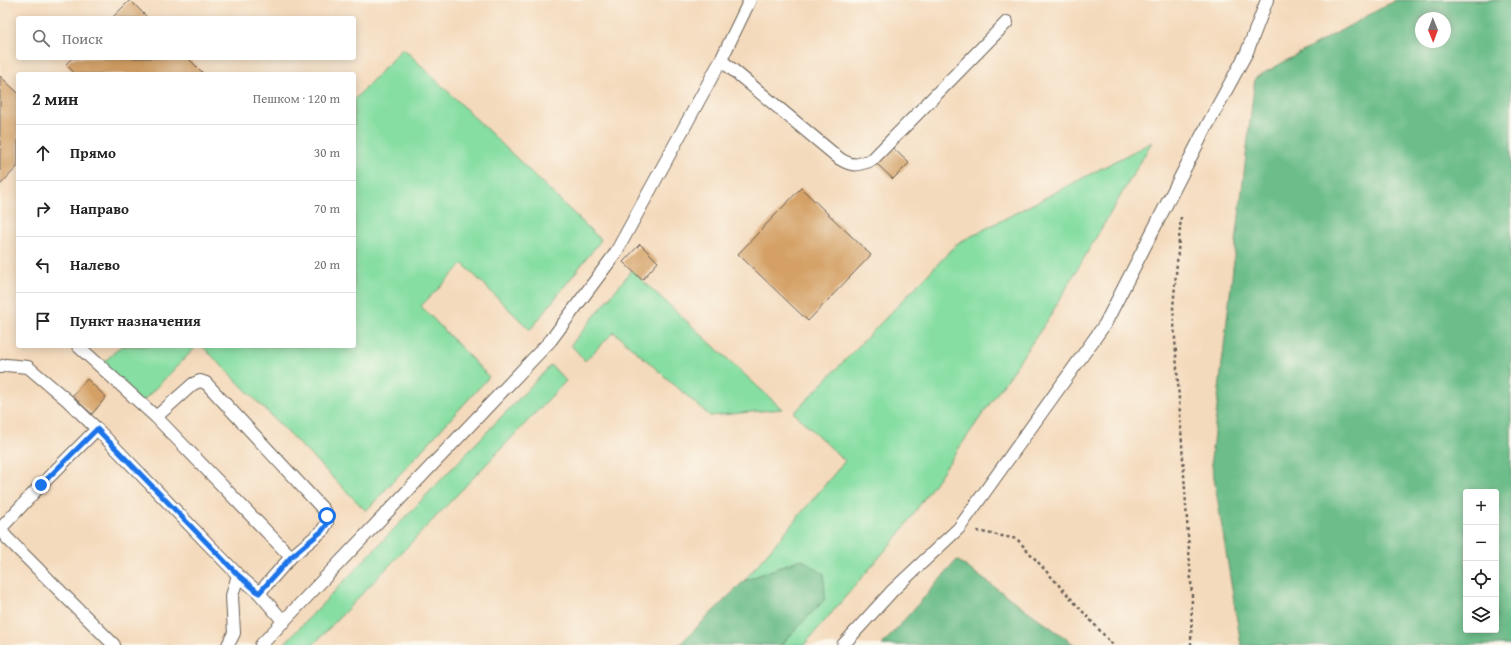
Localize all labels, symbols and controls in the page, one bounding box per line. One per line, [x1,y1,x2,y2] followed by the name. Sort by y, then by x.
[1415,12,1451,48] north arrow
[16,16,356,60] search box
[30,27,52,49] icon: search
[62,28,103,49] text: Поиск
[32,86,78,111] text: 2 мин
[253,89,340,108] text: Пешком · 120 m
[32,142,54,164] icon: ahead
[70,142,116,163] text: Прямо
[314,143,340,162] text: 30 m
[32,198,54,220] icon: right
[70,198,129,219] text: Направо
[314,199,340,218] text: 70 m
[32,254,54,276] icon: left
[70,254,120,275] text: Налево
[314,255,340,274] text: 20 m
[32,310,54,332] icon: arrive
[70,310,201,331] text: Пункт назначения
[32,476,50,494] route end
[1463,489,1499,633] map controls
[1463,489,1499,525] button: +
[318,507,336,525] route start
[1463,525,1499,561] button: −
[1463,561,1499,597] button: locate
[1463,597,1499,633] button: layers

